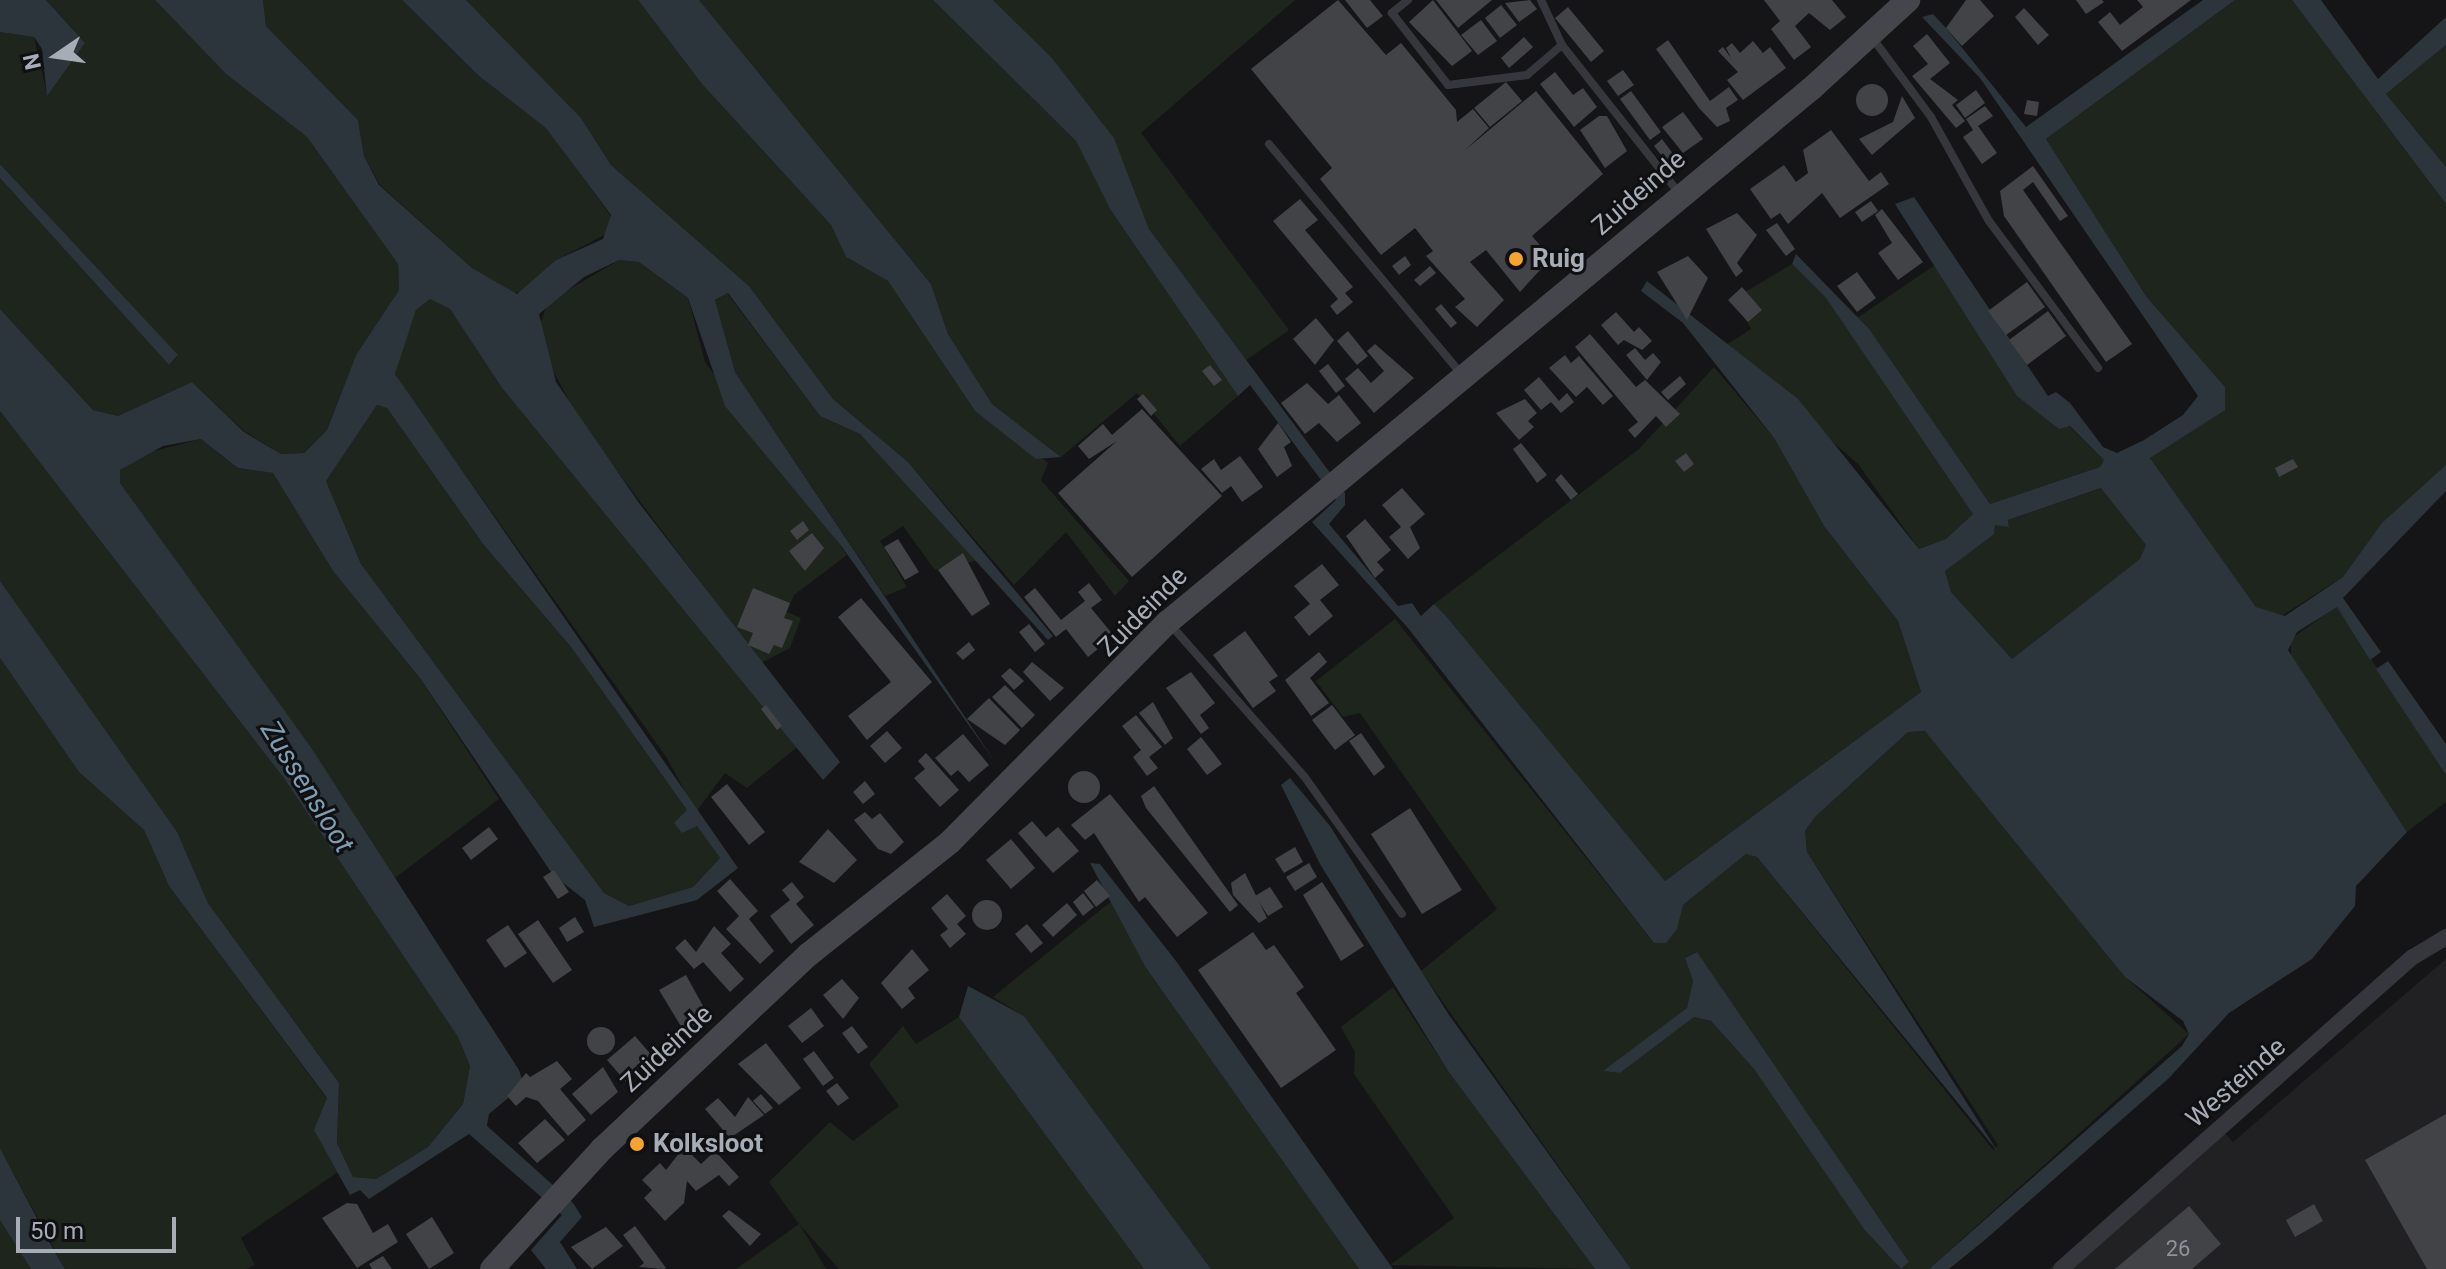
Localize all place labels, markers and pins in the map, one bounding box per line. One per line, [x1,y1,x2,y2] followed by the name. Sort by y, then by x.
[1532,243,1585,275] place label: Ruig
[1507,250,1525,268] marker: Ruig
[653,1128,763,1160] place label: Kolksloot
[628,1135,646,1153] marker: Kolksloot

